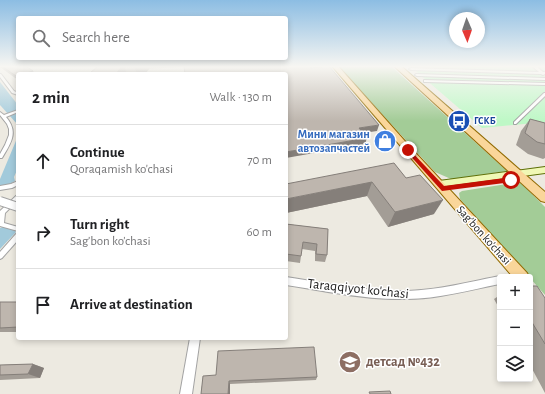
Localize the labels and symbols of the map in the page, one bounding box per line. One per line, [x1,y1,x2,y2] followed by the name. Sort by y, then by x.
[449,12,485,48] north arrow
[446,108,472,134] bus stop icon: ГСКБ
[474,116,496,126] place label: ГСКБ
[297,128,370,154] place label: Мини магазин автозапчастей
[372,128,398,154] shop icon: Мини магазин автозапчастей
[399,141,417,159] route end
[502,171,520,189] route start
[455,203,513,267] street label: Sag’bon ko’chasi
[307,277,409,301] street label: Taraqqiyot ko'chasi
[337,349,363,375] school or university icon: детсад №432
[366,355,440,369] place label: детсад №432

